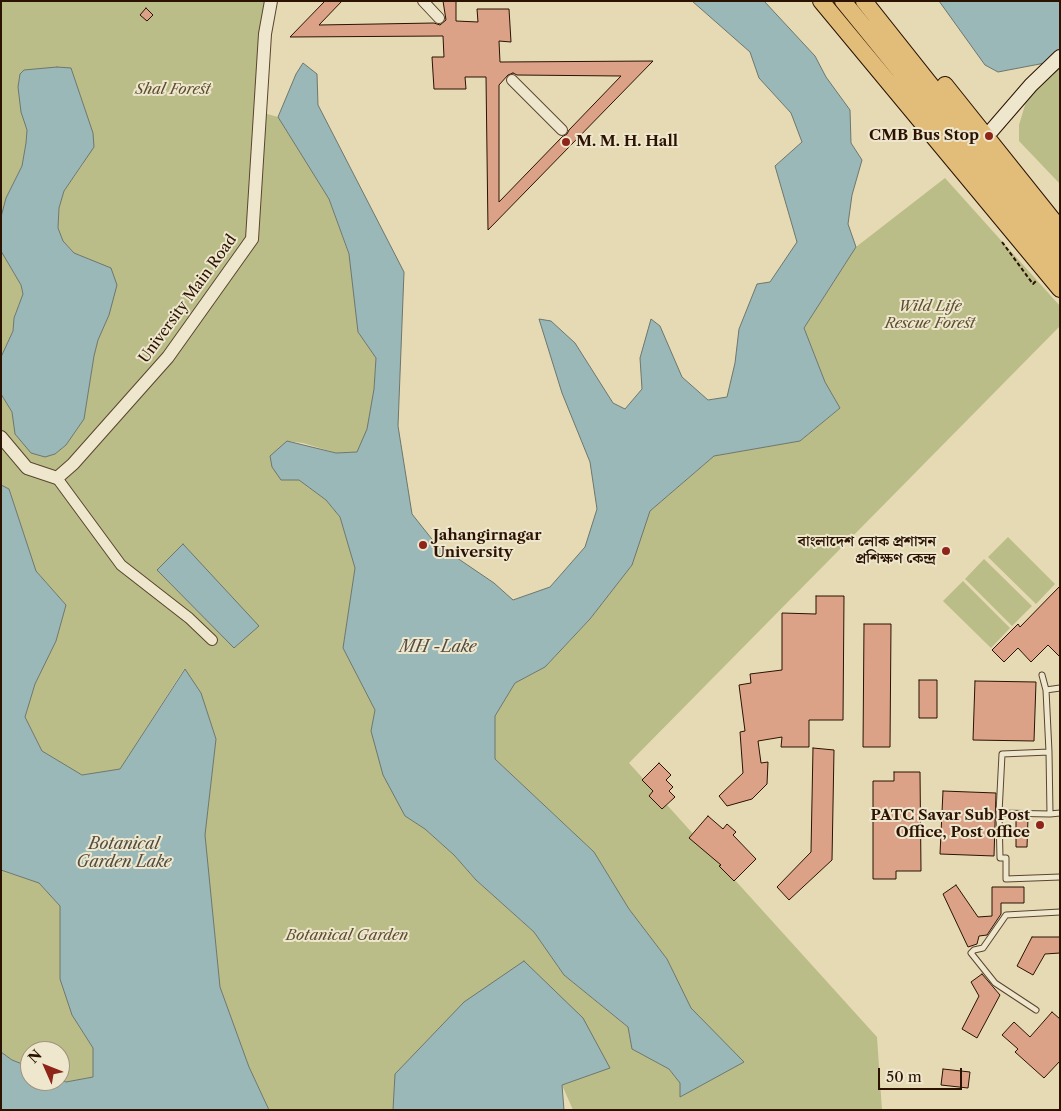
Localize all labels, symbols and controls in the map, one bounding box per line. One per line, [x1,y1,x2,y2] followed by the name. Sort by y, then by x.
[135,81,211,99] park label: Shal Forest
[869,127,979,145] place label: CMB Bus Stop
[983,130,995,142] marker: CMB Bus Stop
[576,133,678,151] place label: M. M. H. Hall
[560,136,572,148] marker: M. M. H. Hall
[135,231,241,367] street label: University Main Road
[885,298,975,333] park label: Wild Life Rescue Forest
[433,527,542,562] place label: Jahangirnagar University
[798,533,936,568] place label: বাংলাদেশ লোক প্রশাসন প্রশিক্ষণ কেন্দ্র
[417,539,429,551] marker: Jahangirnagar University
[940,545,952,557] marker: বাংলাদেশ লোক প্রশাসন প্রশিক্ষণ কেন্দ্র
[400,637,476,657] water label: MH -Lake
[871,807,1030,842] place label: PATC Savar Sub Post Office, Post office
[1034,819,1046,831] marker: PATC Savar Sub Post Office, Post office
[77,834,171,872] water label: Botanical Garden Lake
[286,927,408,945] park label: Botanical Garden
[20,1041,70,1091] north arrow
[24,1046,46,1067] text: N
[881,1058,965,1090] scale bar
[886,1067,922,1086] text: 50 m

